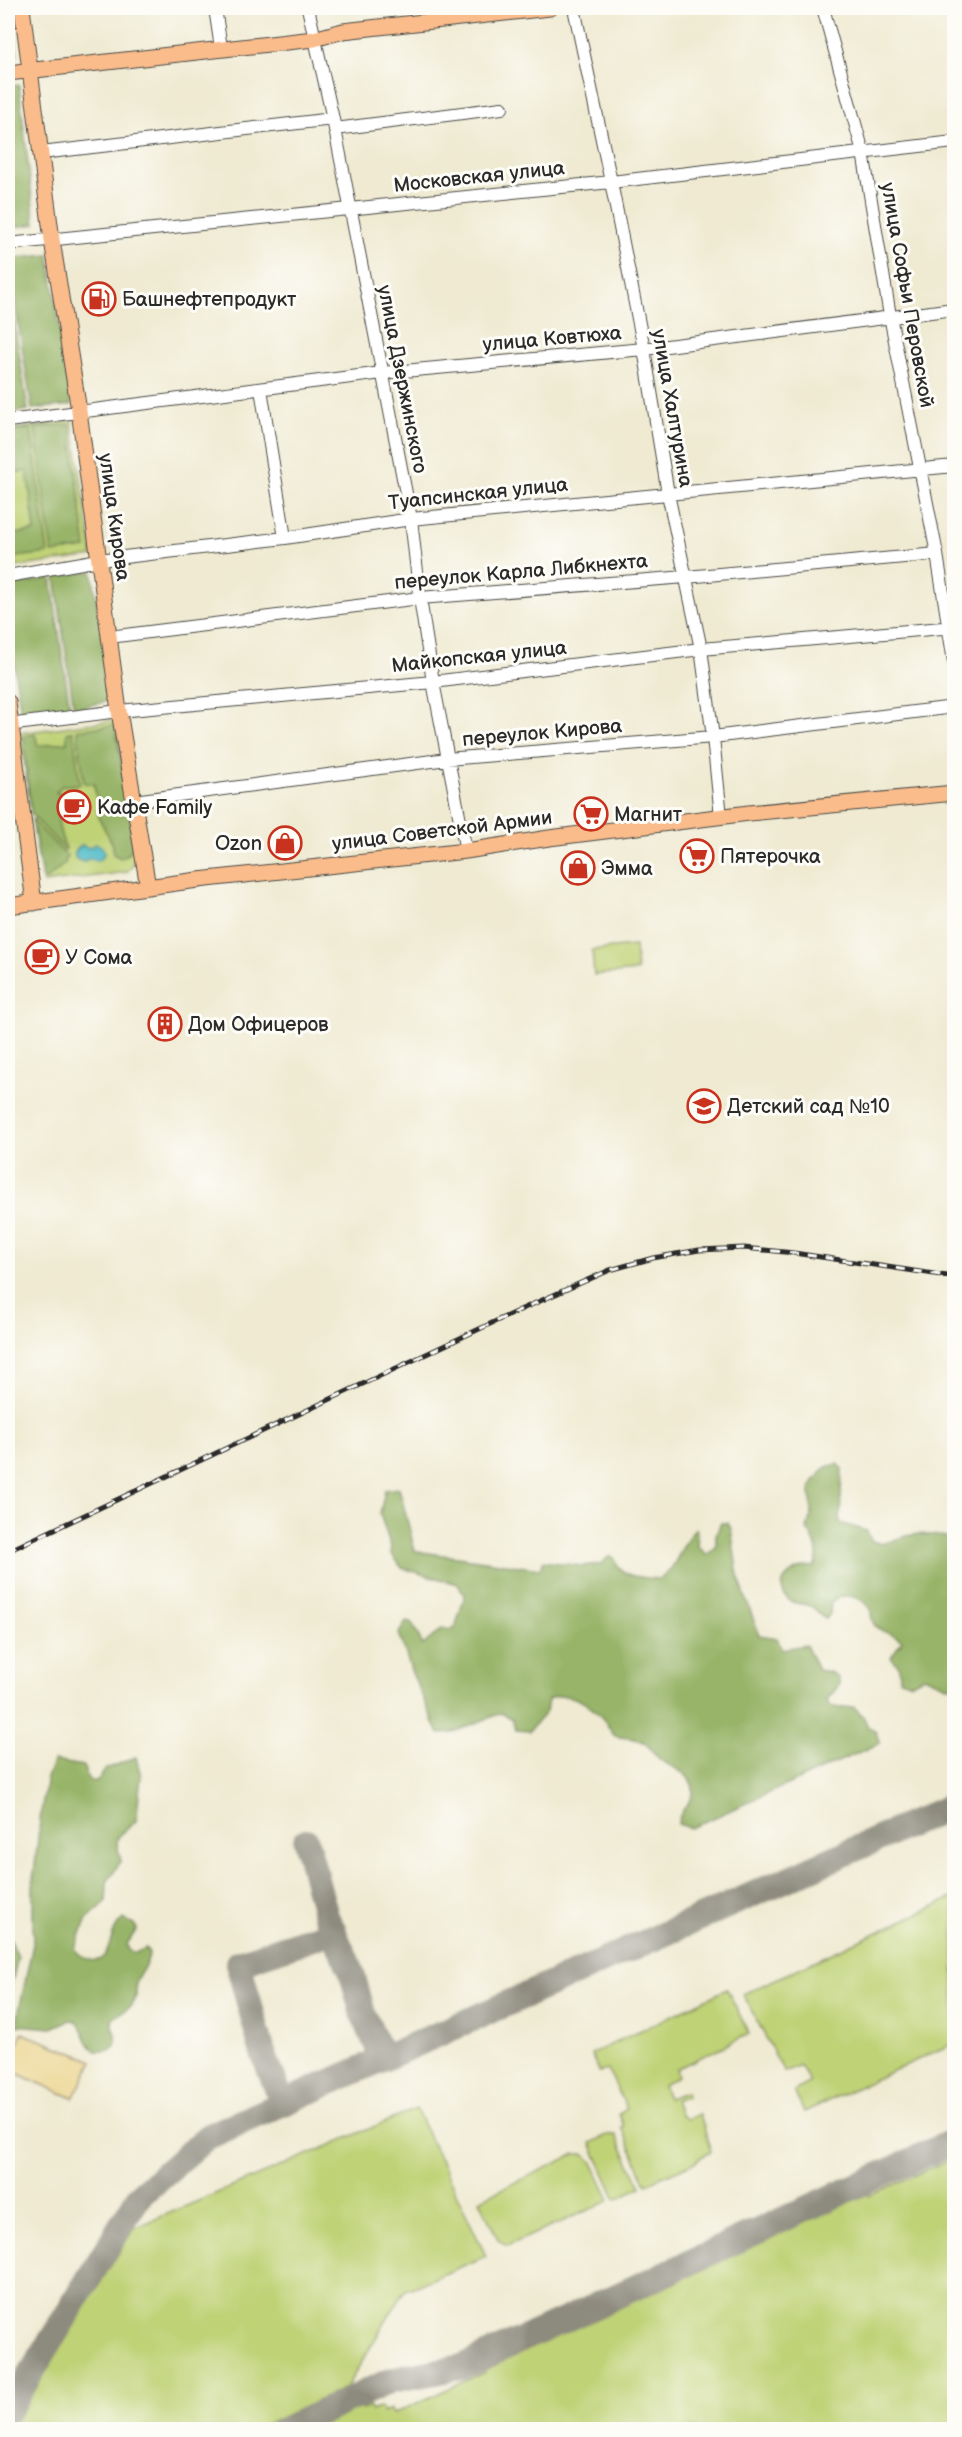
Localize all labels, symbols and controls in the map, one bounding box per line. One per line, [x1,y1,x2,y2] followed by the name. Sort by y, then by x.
[392,156,566,198] street label: Московская улица
[875,181,939,410] street label: улица Софьи Перовской
[81,281,117,317] fuel station icon: Башнефтепродукт
[372,283,432,475] street label: улица Дзержинского
[122,288,297,312] place label: Башнефтепродукт
[482,321,623,357] street label: улица Ковтюха
[646,327,698,489] street label: улица Халтурина
[93,452,135,583] street label: улица Кирова
[387,473,569,515] street label: Туапсинская улица
[393,549,649,595] street label: переулок Карла Либкнехта
[390,636,568,678] street label: Майкопская улица
[461,714,623,752] street label: переулок Кирова
[56,789,92,825] cafe icon: Кафе Family
[97,796,212,820] place label: Кафе Family
[573,796,609,832] supermarket icon: Магнит
[614,803,683,827] place label: Магнит
[331,806,554,856] street label: улица Советской Армии
[267,825,303,861] shop icon: Ozon
[215,832,262,856] place label: Ozon
[679,838,715,874] supermarket icon: Пятерочка
[720,845,821,869] place label: Пятерочка
[560,850,596,886] shop icon: Эмма
[601,857,653,881] place label: Эмма
[24,939,60,975] cafe icon: У Сома
[65,946,133,970] place label: У Сома
[147,1006,183,1042] building icon: Дом Офицеров
[188,1013,329,1037] place label: Дом Офицеров
[686,1088,722,1124] school or university icon: Детский сад №10
[727,1095,890,1119] place label: Детский сад №10

